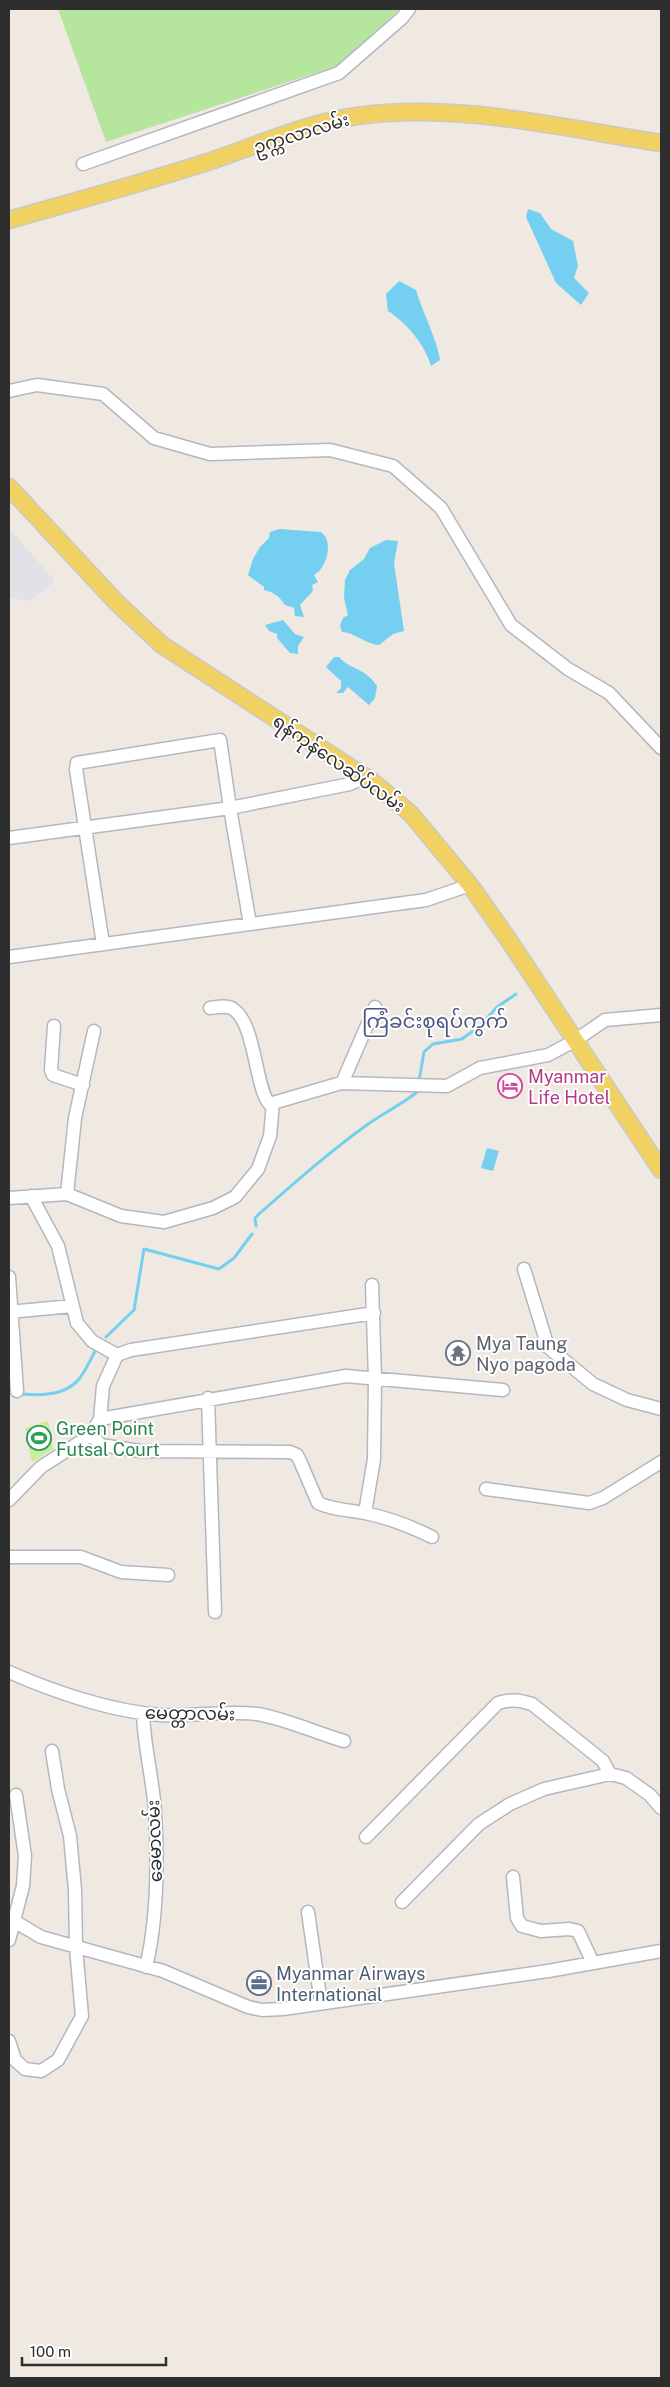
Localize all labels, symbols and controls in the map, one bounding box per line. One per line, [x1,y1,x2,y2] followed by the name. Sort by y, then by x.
[250,107,353,162] street label: ဥက္ကလာလမ်း
[266,707,411,820] street label: ရန်ကုန်လေဆိပ်လမ်း
[362,1007,508,1038] district label: ကြံခင်းစုရပ်ကွက်
[528,1066,610,1108] place label: Myanmar Life Hotel
[497,1073,523,1099] hotel icon: Myanmar Life Hotel
[476,1333,576,1375] place label: Mya Taung Nyo pagoda
[445,1340,471,1366] temple icon: Mya Taung Nyo pagoda
[56,1418,160,1460] place label: Green Point Futsal Court
[26,1425,52,1451] sports icon: Green Point Futsal Court
[145,1700,235,1729] street label: မေတ္တာလမ်း
[140,1799,166,1883] street label: ခေမာလမ်း
[276,1963,425,2005] place label: Myanmar Airways International
[246,1970,272,1996] office icon: Myanmar Airways International
[22,2334,166,2366] scale bar
[30,2343,71,2360] text: 100 m

